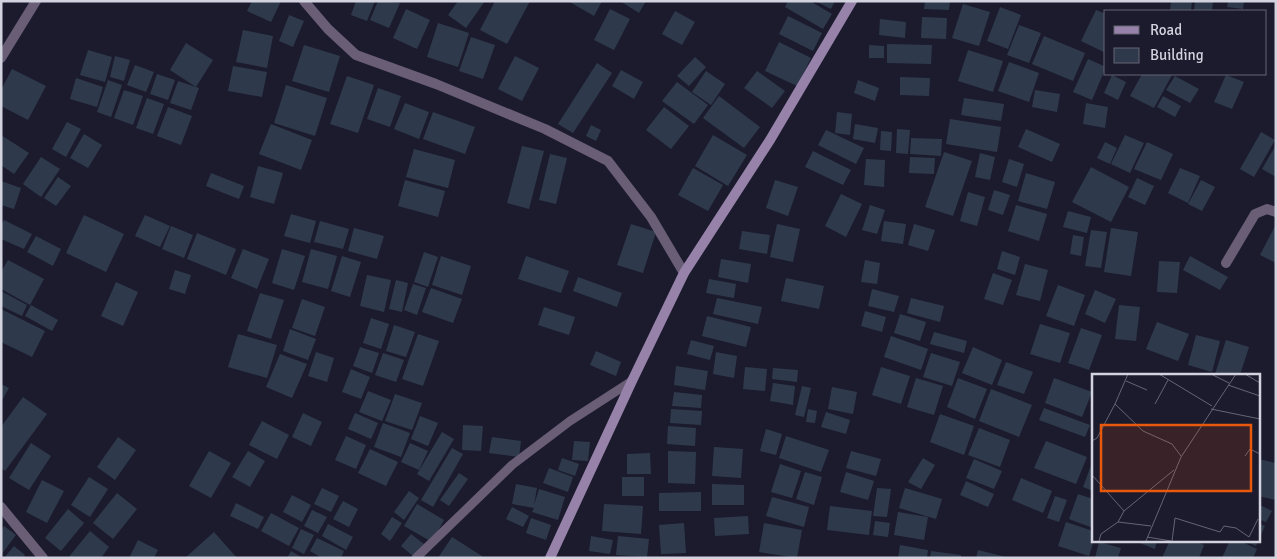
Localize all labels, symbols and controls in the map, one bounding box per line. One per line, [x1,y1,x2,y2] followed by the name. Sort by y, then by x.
[1104,10,1267,75] legend
[1150,21,1182,39] text: Road
[1150,46,1204,64] text: Building
[1092,374,1260,542] inset map

